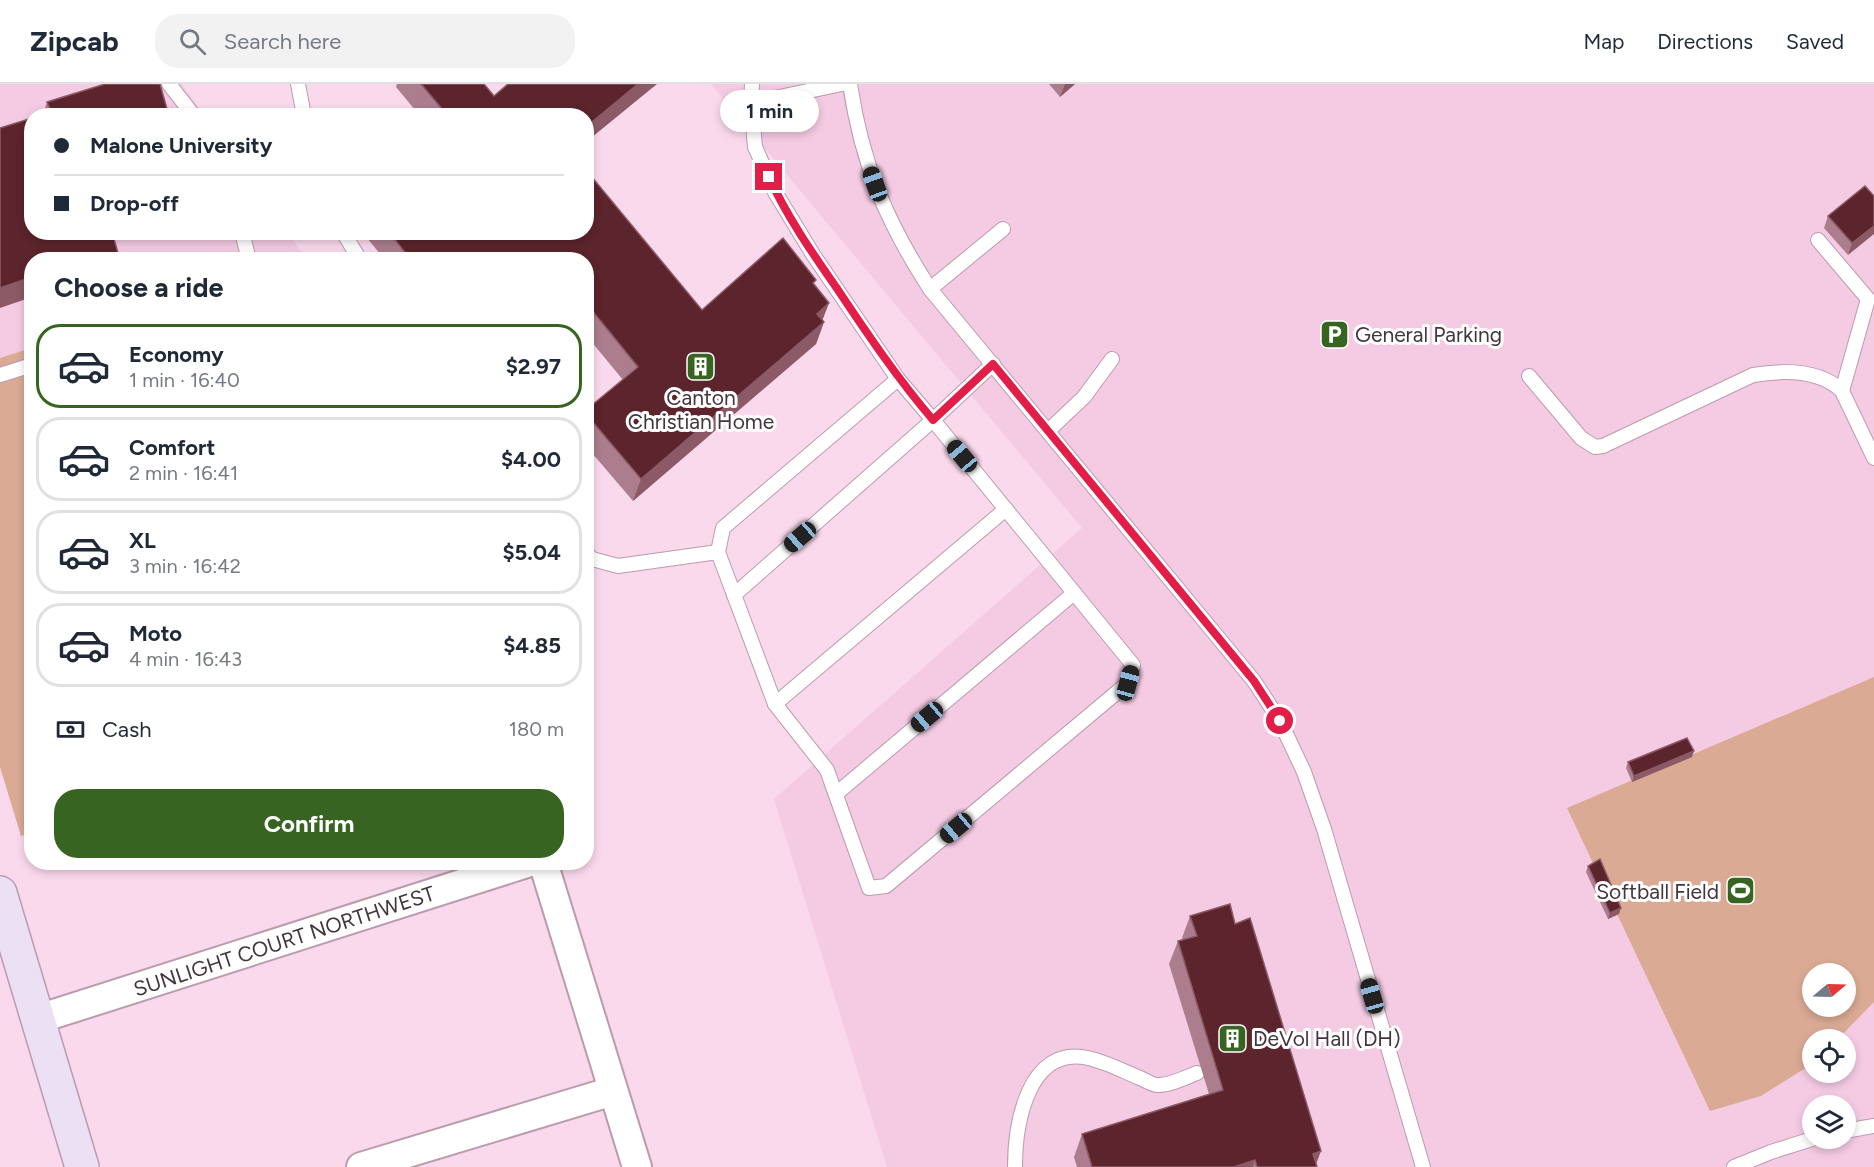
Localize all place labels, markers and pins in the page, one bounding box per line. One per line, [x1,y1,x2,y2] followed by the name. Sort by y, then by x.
[1318,318,1350,350] parking icon: General Parking
[1355,322,1502,347] place label: General Parking
[685,350,717,382] building icon: Canton Christian Home
[628,385,774,434] place label: Canton Christian Home
[1724,875,1756,907] sports icon: Softball Field
[1596,879,1719,904] place label: Softball Field
[1216,1022,1248,1054] building icon: DeVol Hall (DH)
[1253,1026,1401,1051] place label: DeVol Hall (DH)

